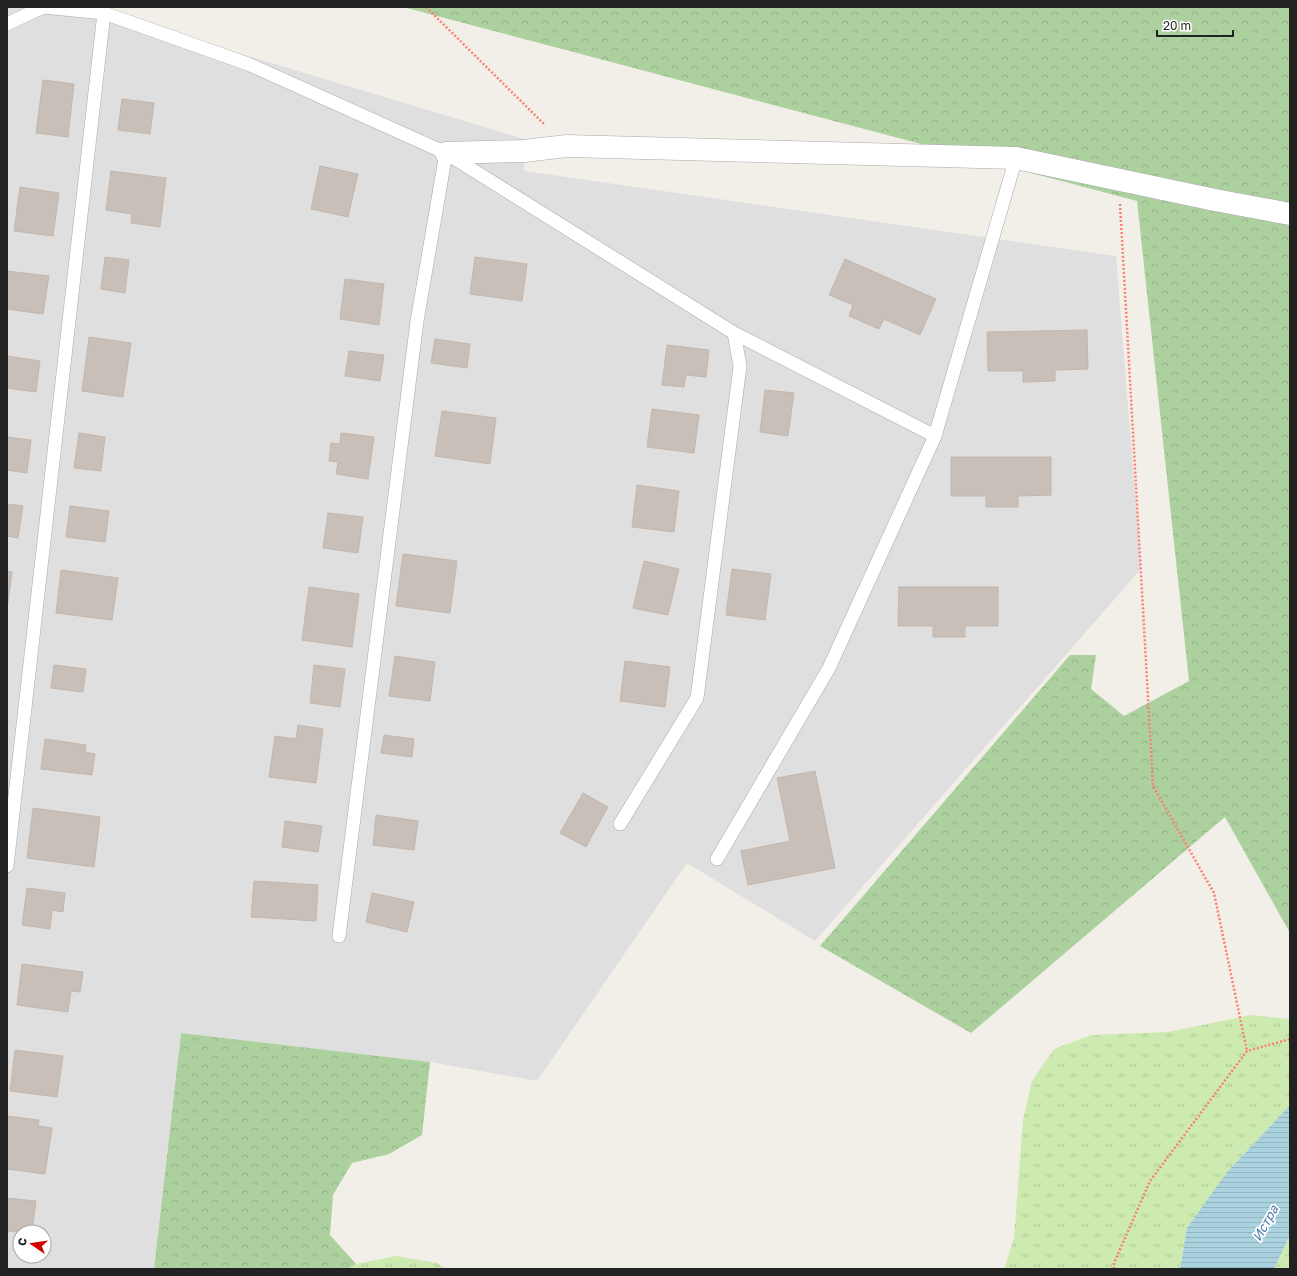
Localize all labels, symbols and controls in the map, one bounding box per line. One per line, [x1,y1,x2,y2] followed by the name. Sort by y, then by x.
[1157,12,1233,38] scale bar
[1163,18,1191,33] text: 20 m
[1249,1202,1282,1244] water label: Истра
[12,1224,52,1264] north arrow
[15,1236,29,1247] text: С

